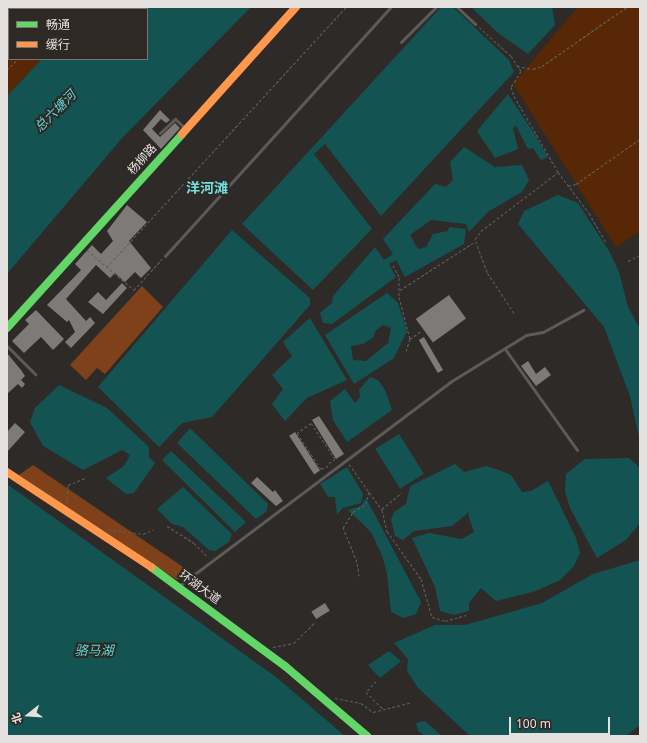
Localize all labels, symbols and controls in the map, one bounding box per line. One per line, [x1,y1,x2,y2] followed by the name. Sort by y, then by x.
[8,8,148,60] legend
[46,16,70,33] text: 畅通
[46,36,70,53] text: 缓行
[31,87,79,135] water label: 总六塘河
[125,141,159,177] street label: 杨柳路
[186,180,228,196] district label: 洋河滩
[176,567,224,607] street label: 环湖大道
[75,642,113,658] water label: 骆马湖
[8,695,48,735] north arrow
[511,709,612,735] scale bar
[7,711,25,726] text: 北
[516,715,551,732] text: 100 m

